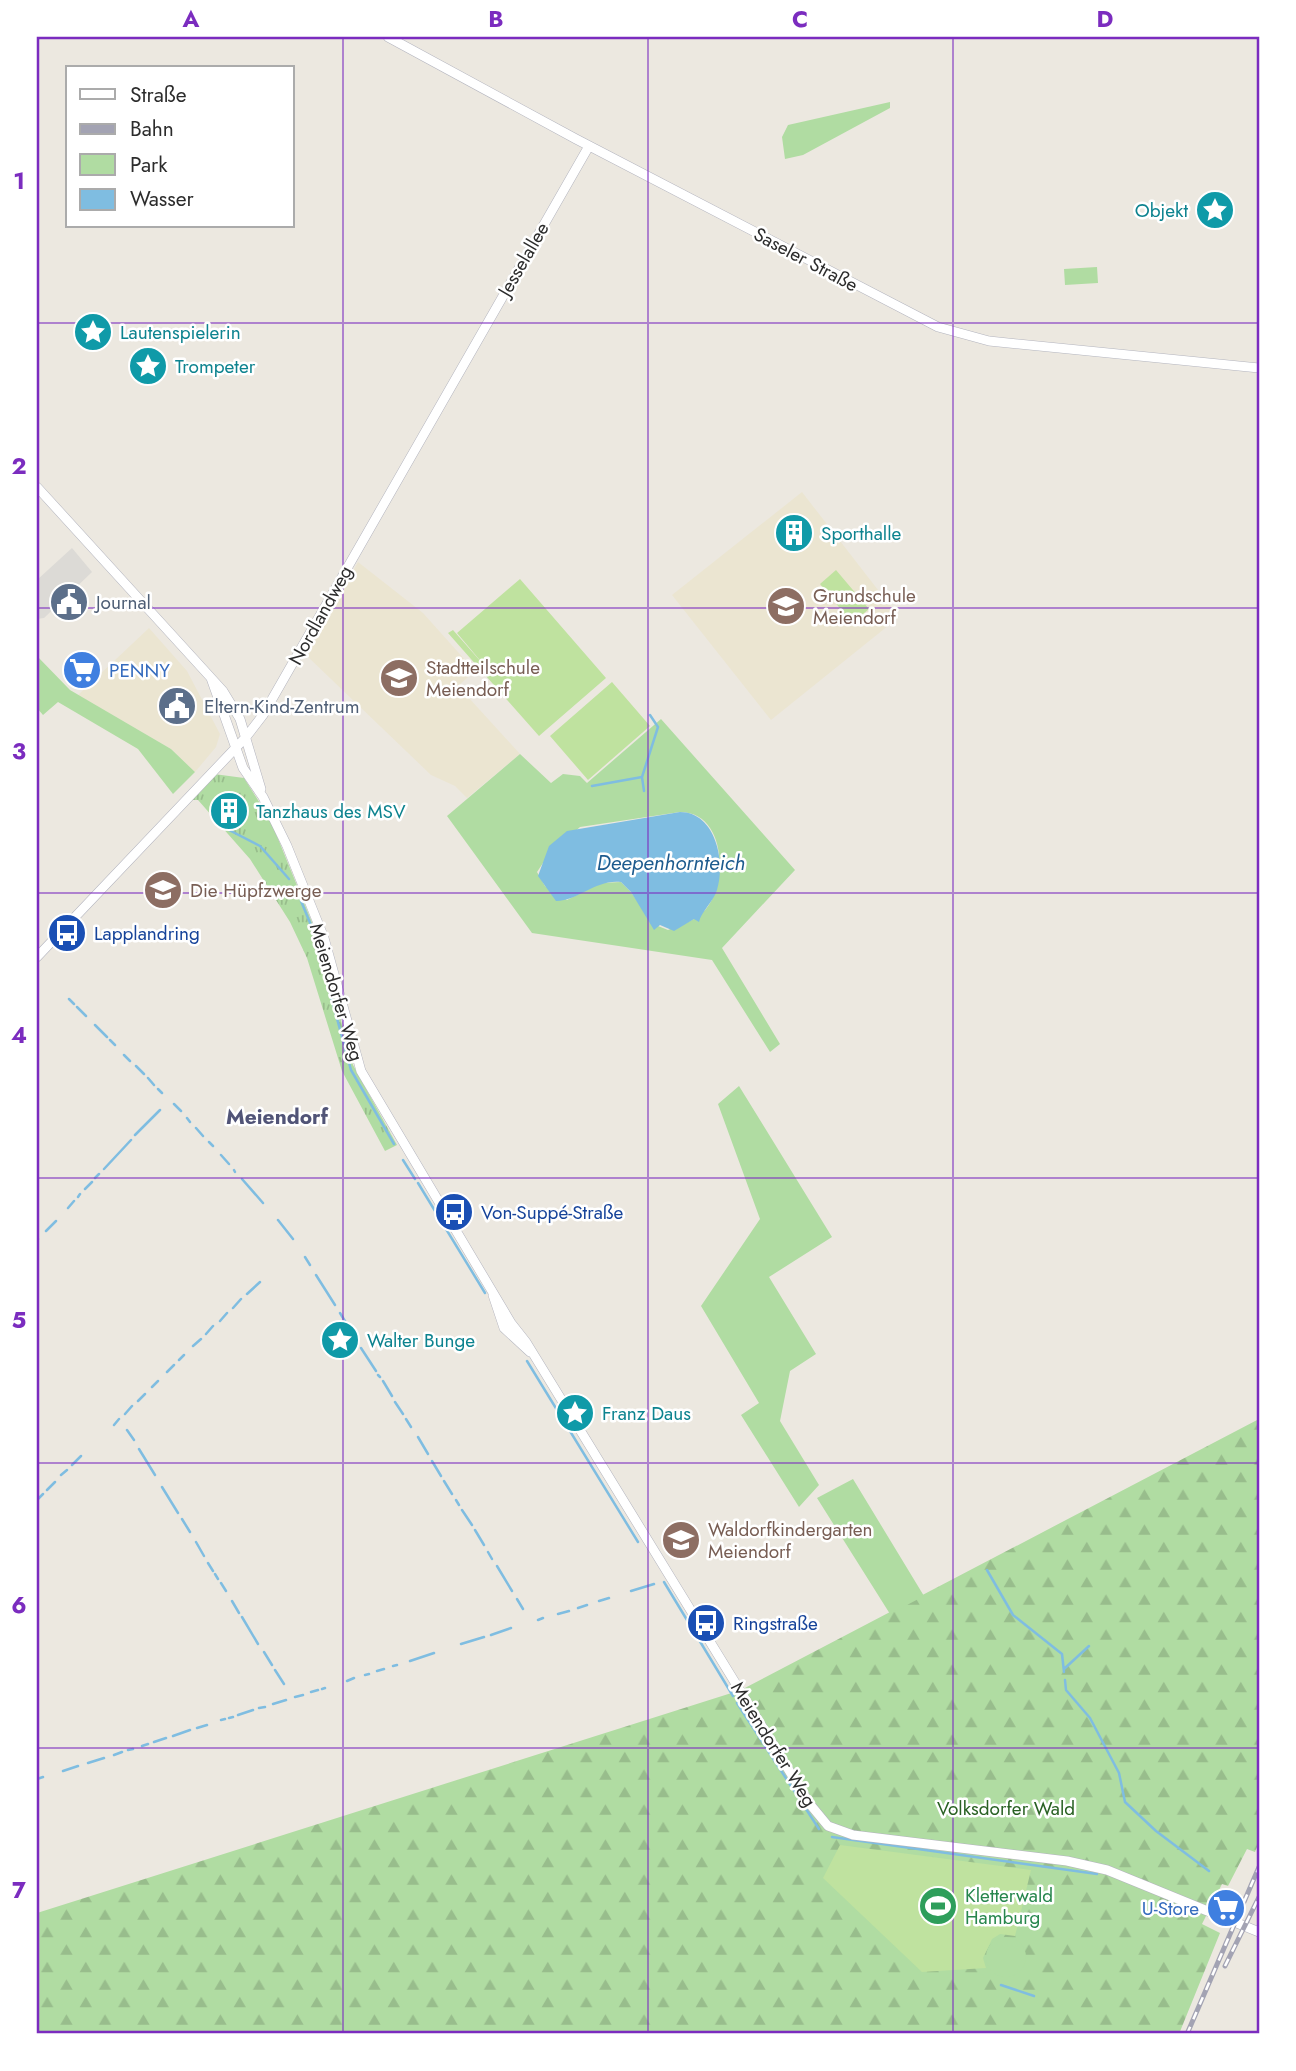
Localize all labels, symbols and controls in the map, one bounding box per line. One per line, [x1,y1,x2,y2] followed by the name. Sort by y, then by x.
[182,2,200,36] text: A
[488,2,504,36] text: B
[792,2,808,36] text: C
[1097,2,1114,36] text: D
[66,66,294,228] legend
[130,80,187,110] text: Straße
[130,114,174,144] text: Bahn
[130,150,168,180] text: Park
[13,164,25,198] text: 1
[130,184,195,214] text: Wasser
[1194,189,1236,231] place icon: Objekt
[1135,197,1188,224] place label: Objekt
[490,217,556,304] street label: Jesselallee
[749,221,863,298] street label: Saseler Straße
[72,311,114,353] place icon: Lautenspielerin
[120,319,241,346] place label: Lautenspielerin
[127,345,169,387] place icon: Trompeter
[175,353,256,380] place label: Trompeter
[11,449,27,483] text: 2
[773,512,815,554] building icon: Sporthalle
[821,520,902,547] place label: Sporthalle
[282,561,359,670] street label: Nordlandweg
[48,581,90,623] public building icon: Journal
[813,582,916,631] place label: Grundschule Meiendorf
[765,585,807,627] school or university icon: Grundschule Meiendorf
[93,589,151,616] place label: Journal
[61,649,103,691] supermarket icon: PENNY
[426,654,540,703] place label: Stadtteilschule Meiendorf
[109,657,170,684] place label: PENNY
[378,657,420,699] school or university icon: Stadtteilschule Meiendorf
[156,685,198,727] public building icon: Eltern-Kind-Zentrum
[204,693,360,720] place label: Eltern-Kind-Zentrum
[12,734,26,768] text: 3
[208,790,250,832] building icon: Tanzhaus des MSV
[256,798,406,825] place label: Tanzhaus des MSV
[597,848,745,878] water label: Deepenhornteich
[142,869,184,911] school or university icon: Die Hüpfzwerge
[190,877,322,904] place label: Die Hüpfzwerge
[46,912,88,954] bus stop icon: Lapplandring
[94,920,200,947] place label: Lapplandring
[303,920,370,1064] street label: Meiendorfer Weg
[11,1018,27,1052] text: 4
[226,1102,329,1132] district label: Meiendorf
[433,1191,475,1233] bus stop icon: Von-Suppé-Straße
[481,1199,624,1226] place label: Von-Suppé-Straße
[12,1303,26,1337] text: 5
[319,1319,361,1361] place icon: Walter Bunge
[367,1327,475,1354] place label: Walter Bunge
[554,1392,596,1434] place icon: Franz Daus
[602,1400,691,1427] place label: Franz Daus
[708,1516,873,1565] place label: Waldorfkindergarten Meiendorf
[660,1519,702,1561] school or university icon: Waldorfkindergarten Meiendorf
[11,1588,27,1622] text: 6
[685,1602,727,1644] bus stop icon: Ringstraße
[733,1610,818,1637] place label: Ringstraße
[724,1677,823,1812] street label: Meiendorfer Weg
[937,1795,1075,1822] park label: Volksdorfer Wald
[12,1873,26,1907] text: 7
[965,1882,1053,1931] place label: Kletterwald Hamburg
[917,1885,959,1927] sports icon: Kletterwald Hamburg
[1205,1887,1247,1929] supermarket icon: U-Store
[1142,1895,1199,1922] place label: U-Store

